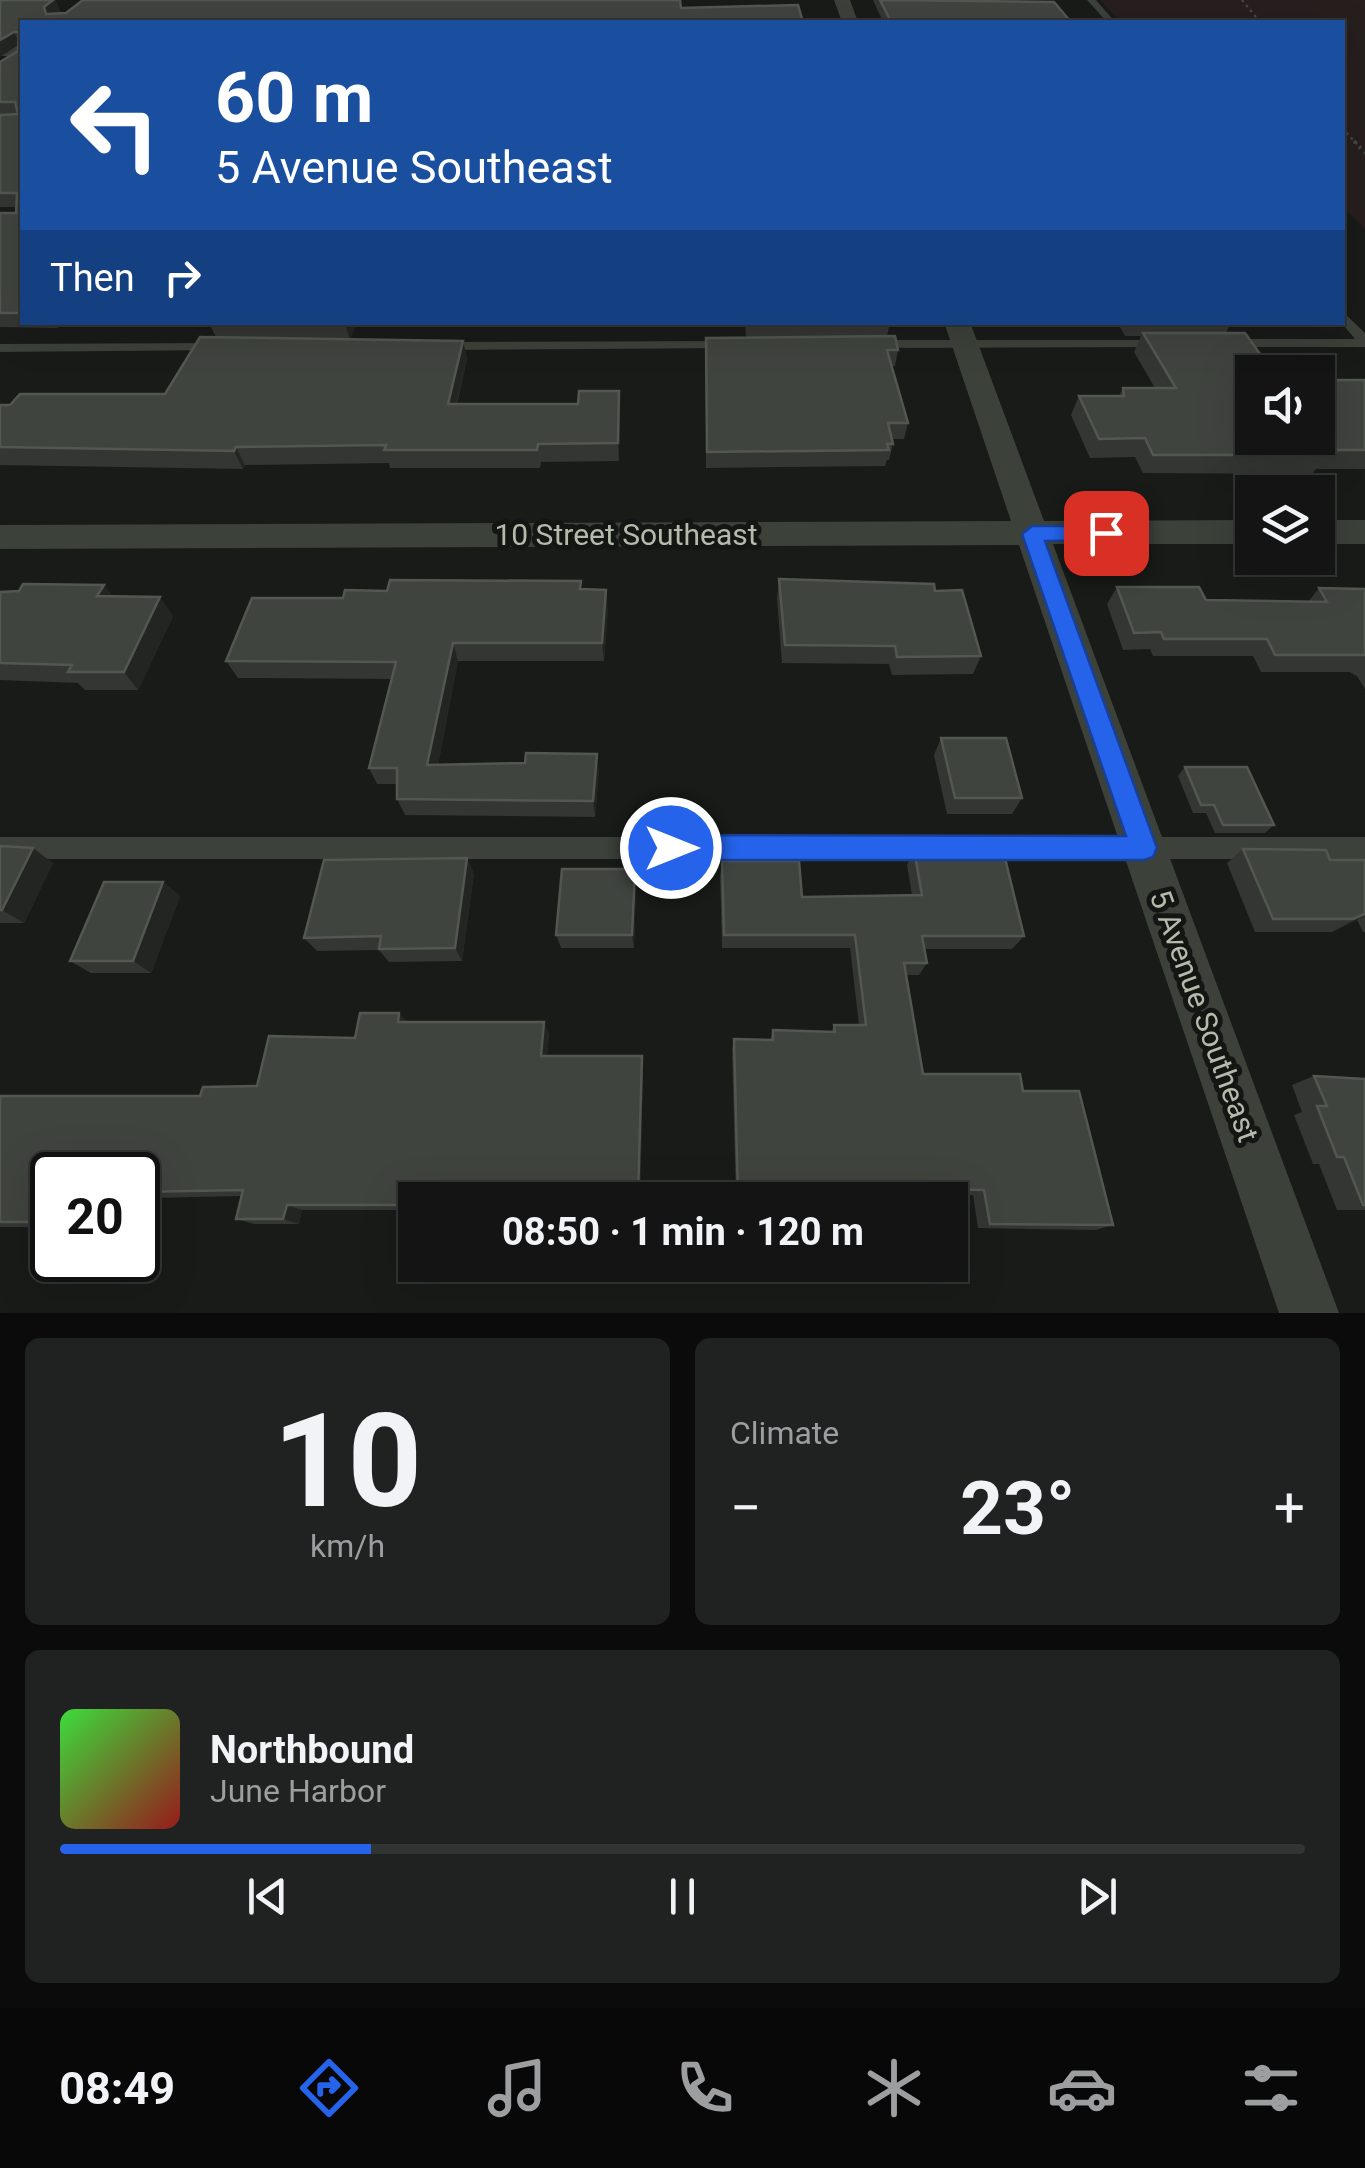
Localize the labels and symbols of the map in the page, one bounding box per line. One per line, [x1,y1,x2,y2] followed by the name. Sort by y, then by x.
[1064,491,1149,576] pin
[494,517,758,552] street label: 10 Street Southeast
[619,796,723,900] position arrow
[1143,885,1266,1146] street label: 5 Avenue Southeast
[30,1152,160,1282] speed limit sign: 20

